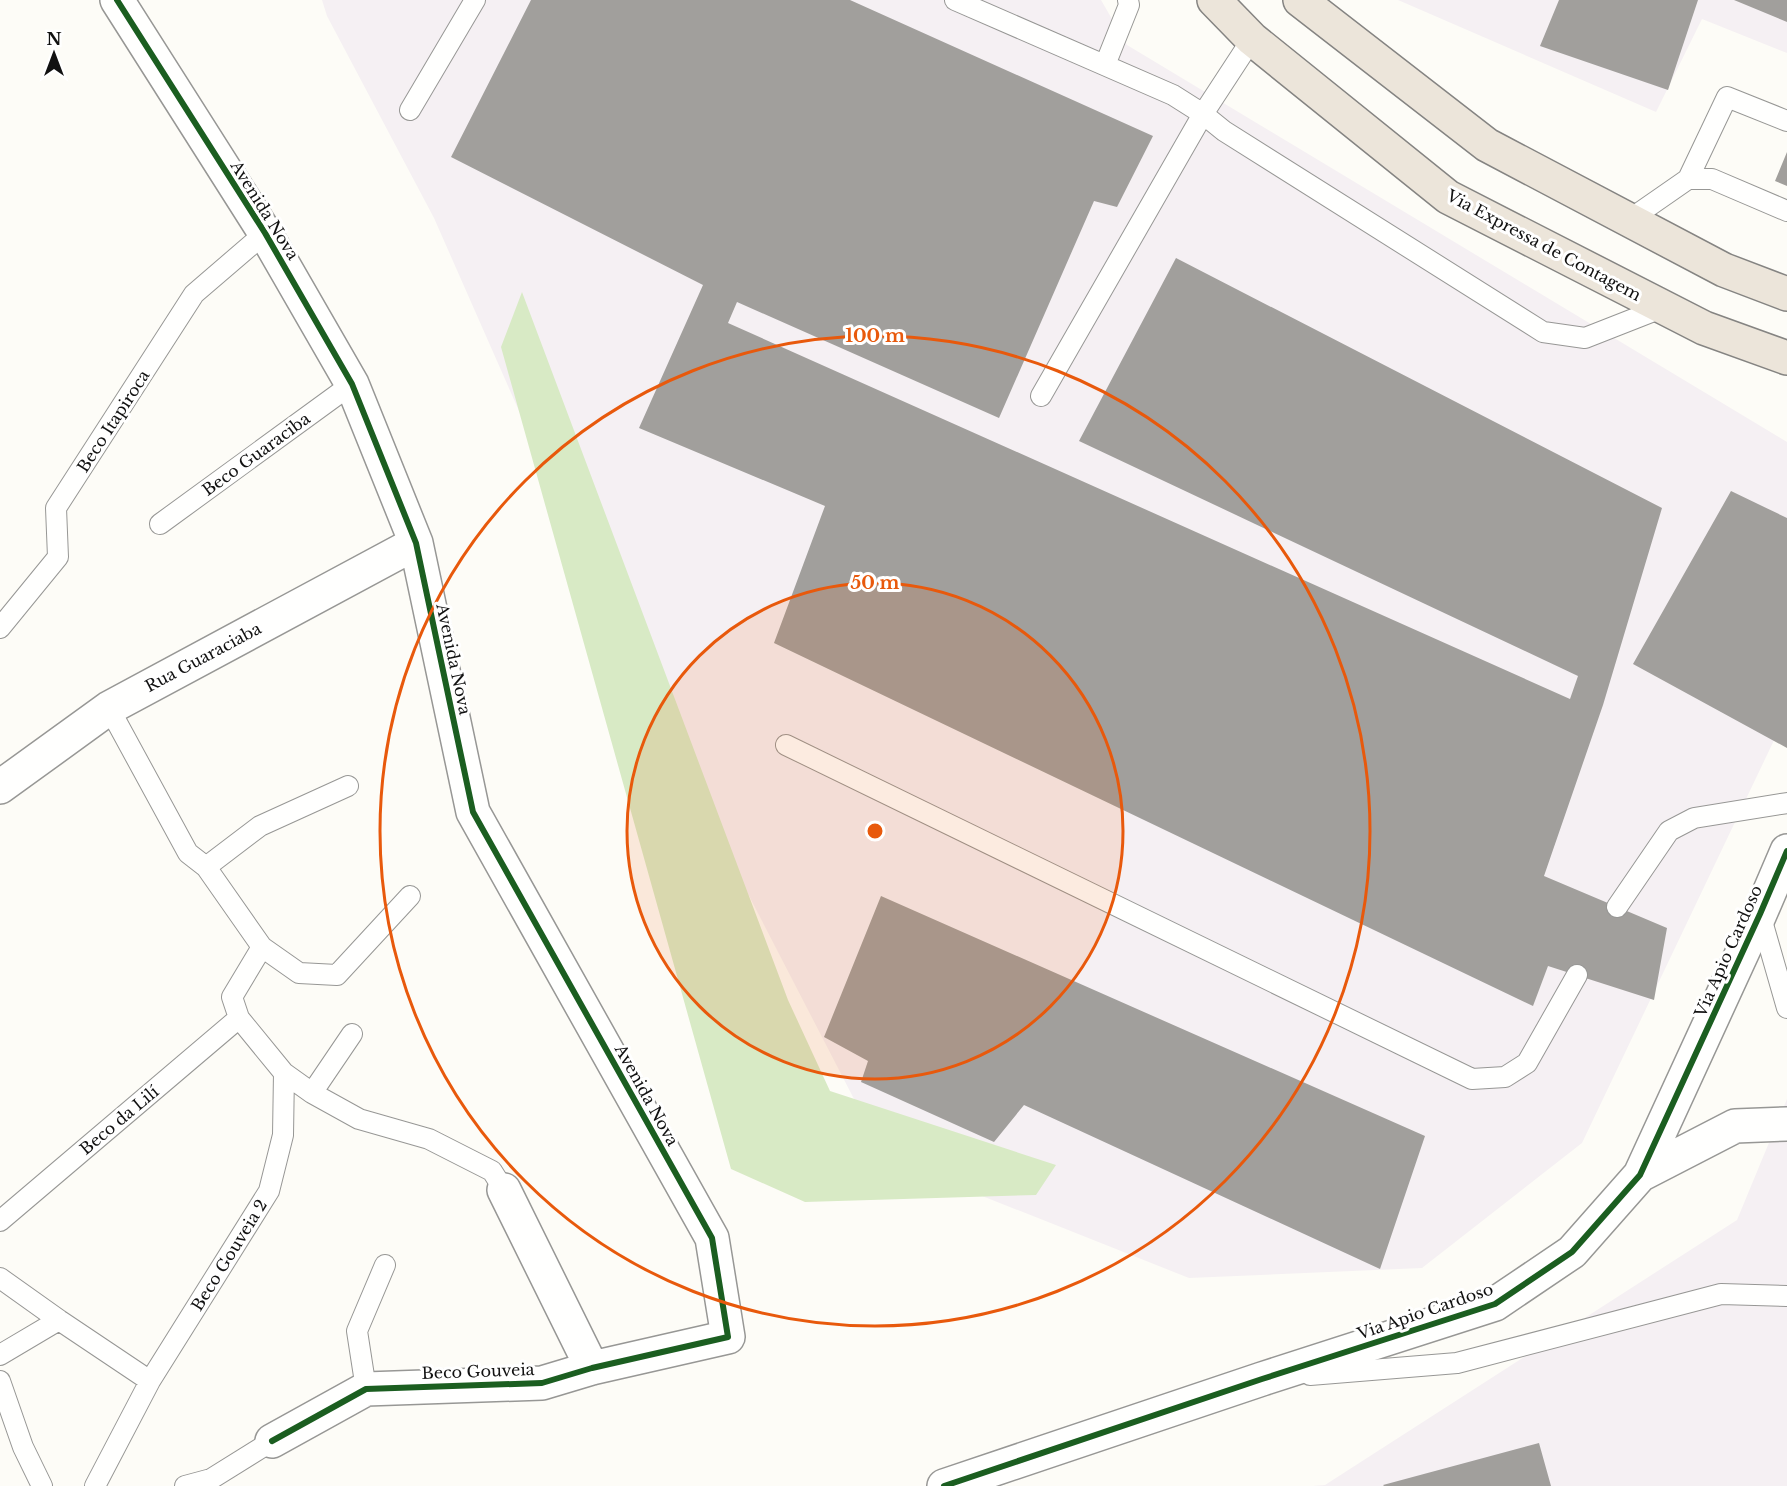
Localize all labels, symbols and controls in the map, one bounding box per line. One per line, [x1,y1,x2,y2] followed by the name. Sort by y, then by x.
[24,24,84,84] north arrow
[46,29,62,49] text: N
[226,156,304,263] street label: Avenida Nova
[1442,185,1645,305] street label: Via Expressa de Contagem
[845,325,905,347] text: 100 m
[72,366,154,476] street label: Beco Itapiroca
[198,408,314,500] street label: Beco Guaraciba
[851,572,900,594] text: 50 m
[432,601,476,717] street label: Avenida Nova
[141,618,265,696] street label: Rua Guaraciaba
[865,821,885,841] centre of rings
[1690,882,1766,1021] street label: Via Apio Cardoso
[610,1040,683,1149] street label: Avenida Nova
[75,1081,163,1159] street label: Beco da Lilí
[187,1196,271,1314] street label: Beco Gouveia 2
[1353,1278,1496,1344] street label: Via Apio Cardoso
[421,1359,535,1383] street label: Beco Gouveia

